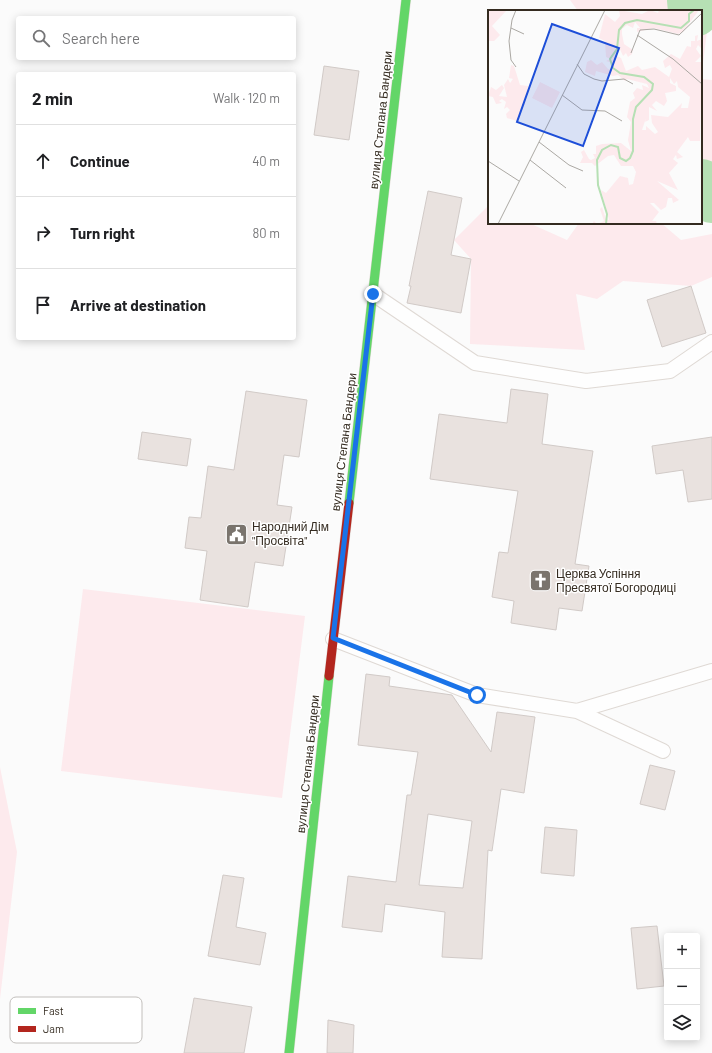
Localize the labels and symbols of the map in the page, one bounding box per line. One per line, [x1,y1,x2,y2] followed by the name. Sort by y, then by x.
[488,10,702,224] inset map
[366,50,395,190] street label: вулиця Степана Бандери
[364,285,382,303] route end
[328,372,359,512] street label: вулиця Степана Бандери
[252,519,329,548] place label: Народний Дім "Просвіта"
[224,521,250,547] public building icon: Народний Дім "Просвіта"
[556,566,676,595] place label: Церква Успіння Пресвятої Богородиці
[527,568,553,594] church icon: Церква Успіння Пресвятої Богородиці
[468,686,486,704] route start
[293,694,322,834] street label: вулиця Степана Бандери
[10,997,142,1043] legend
[43,1004,64,1017] text: Fast
[43,1022,64,1035] text: Jam

